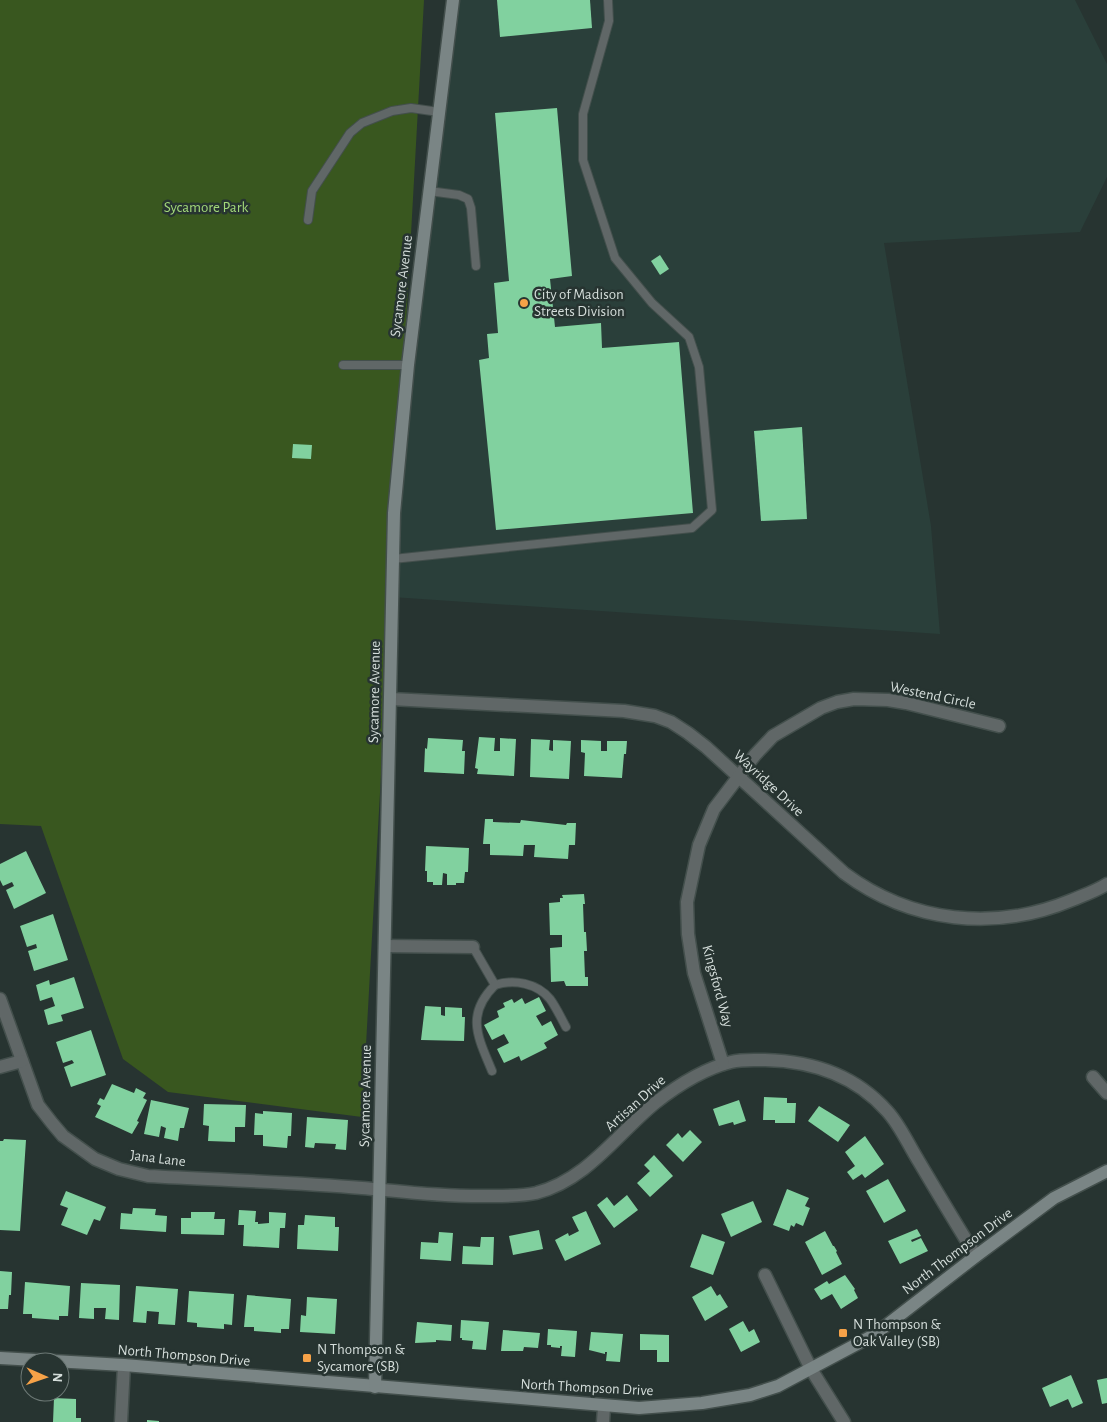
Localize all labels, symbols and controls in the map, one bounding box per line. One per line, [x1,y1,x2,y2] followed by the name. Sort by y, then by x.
[164,200,249,215] park label: Sycamore Park
[388,234,415,338] street label: Sycamore Avenue
[534,287,625,319] place label: City of Madison Streets Division
[518,297,530,309] marker: City of Madison Streets Division
[366,641,383,743] street label: Sycamore Avenue
[889,679,977,712] street label: Westend Circle
[731,747,807,820] street label: Wayridge Drive
[699,943,736,1030] street label: Kingsford Way
[357,1045,374,1147] street label: Sycamore Avenue
[602,1072,668,1134] street label: Artisan Drive
[129,1148,187,1169] street label: Jana Lane
[900,1205,1015,1297] street label: North Thompson Drive
[853,1317,942,1349] place label: N Thompson & Oak Valley (SB)
[837,1327,849,1339] marker: N Thompson & Oak Valley (SB)
[117,1342,251,1369] street label: North Thompson Drive
[317,1342,406,1374] place label: N Thompson & Sycamore (SB)
[20,1352,70,1402] north arrow
[301,1352,313,1364] marker: N Thompson & Sycamore (SB)
[50,1372,64,1383] text: N
[520,1377,654,1398] street label: North Thompson Drive

